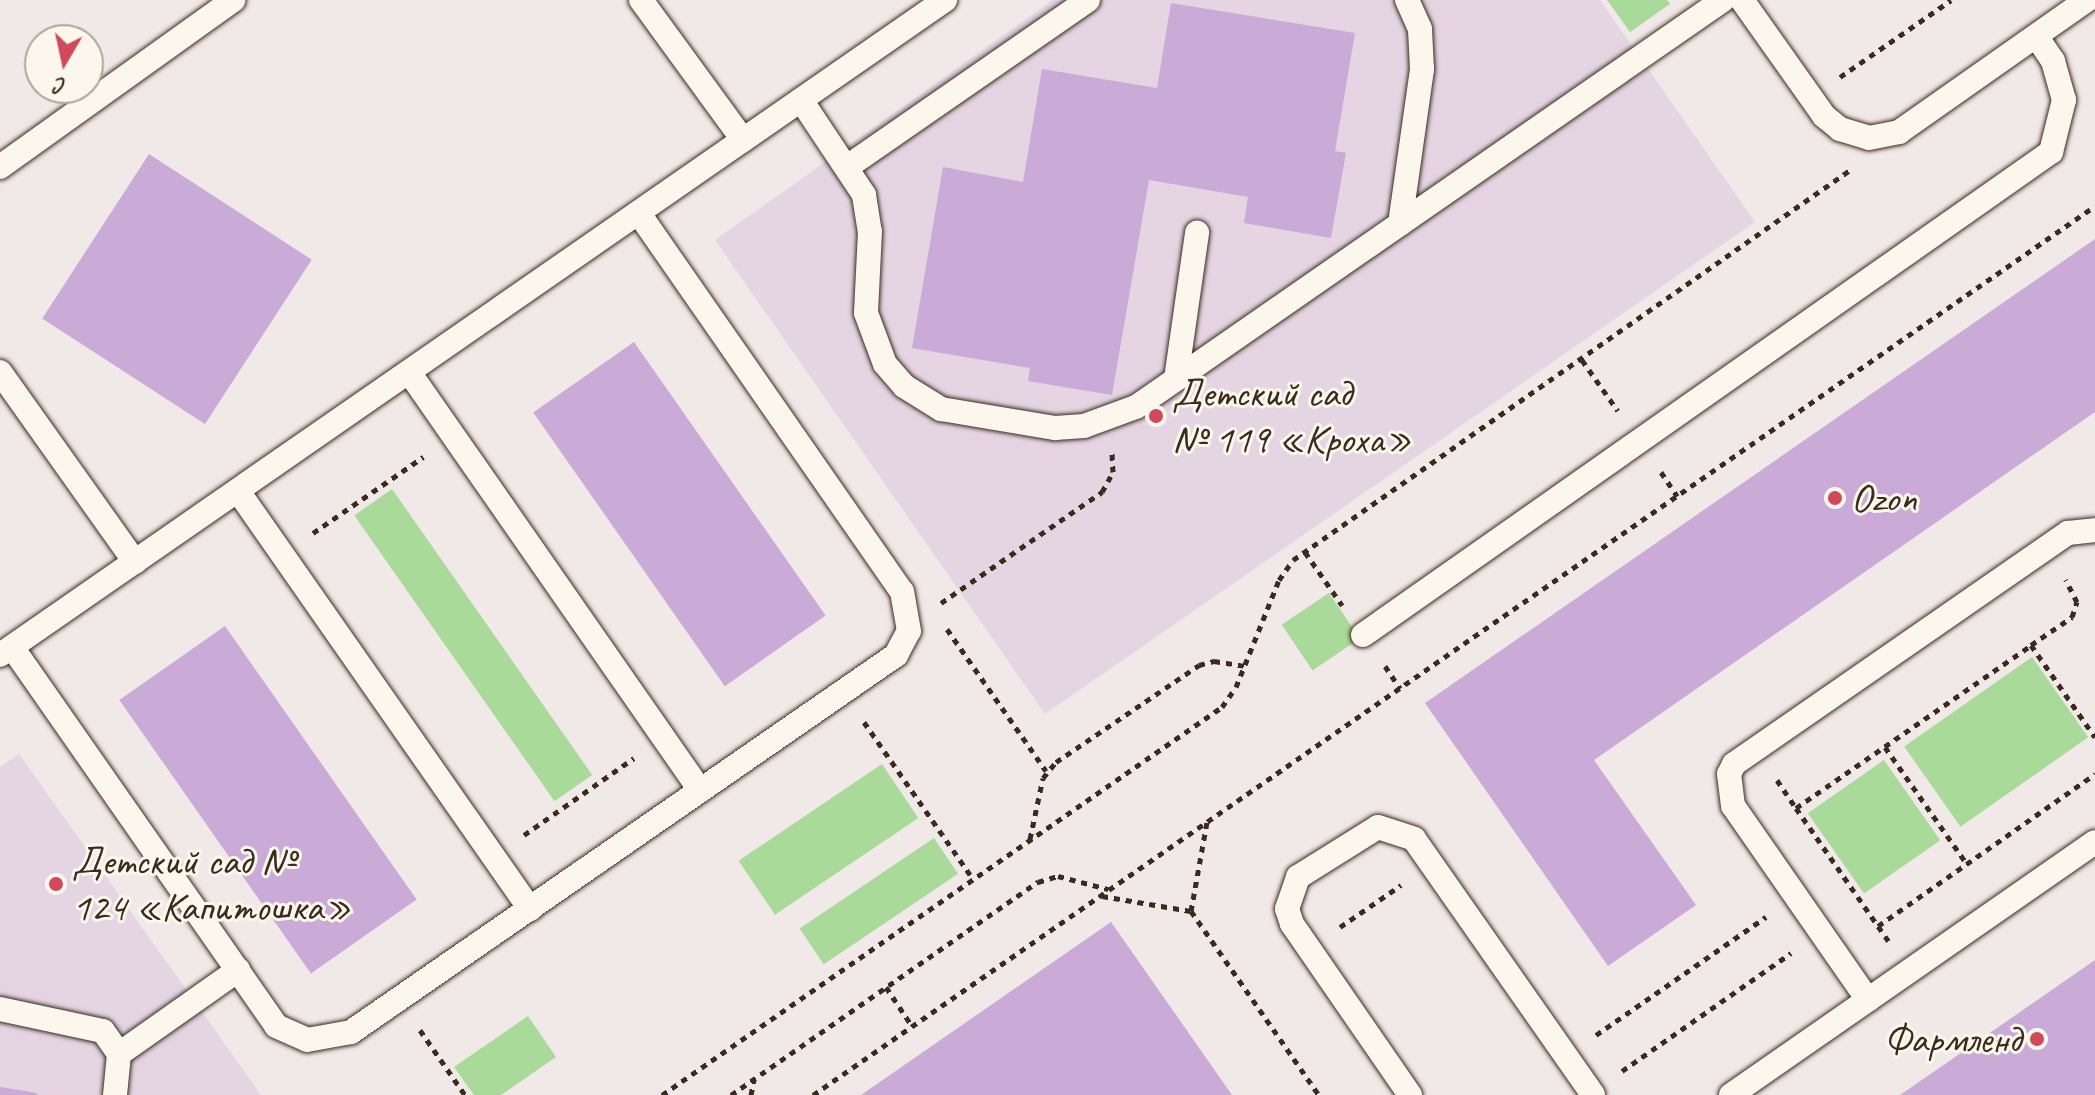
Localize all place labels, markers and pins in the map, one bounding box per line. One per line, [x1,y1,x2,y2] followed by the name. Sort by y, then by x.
[1172,369,1412,463] place label: Детский сад № 119 «Кроха»
[1147,407,1165,425] marker: Детский сад № 119 «Кроха»
[1851,474,1917,522] place label: Ozon
[1826,489,1844,507] marker: Ozon
[72,837,351,931] place label: Детский сад № 124 «Капитошка»
[47,875,65,893] marker: Детский сад № 124 «Капитошка»
[1884,1015,2021,1063] place label: Фармленд
[2028,1030,2046,1048] marker: Фармленд

